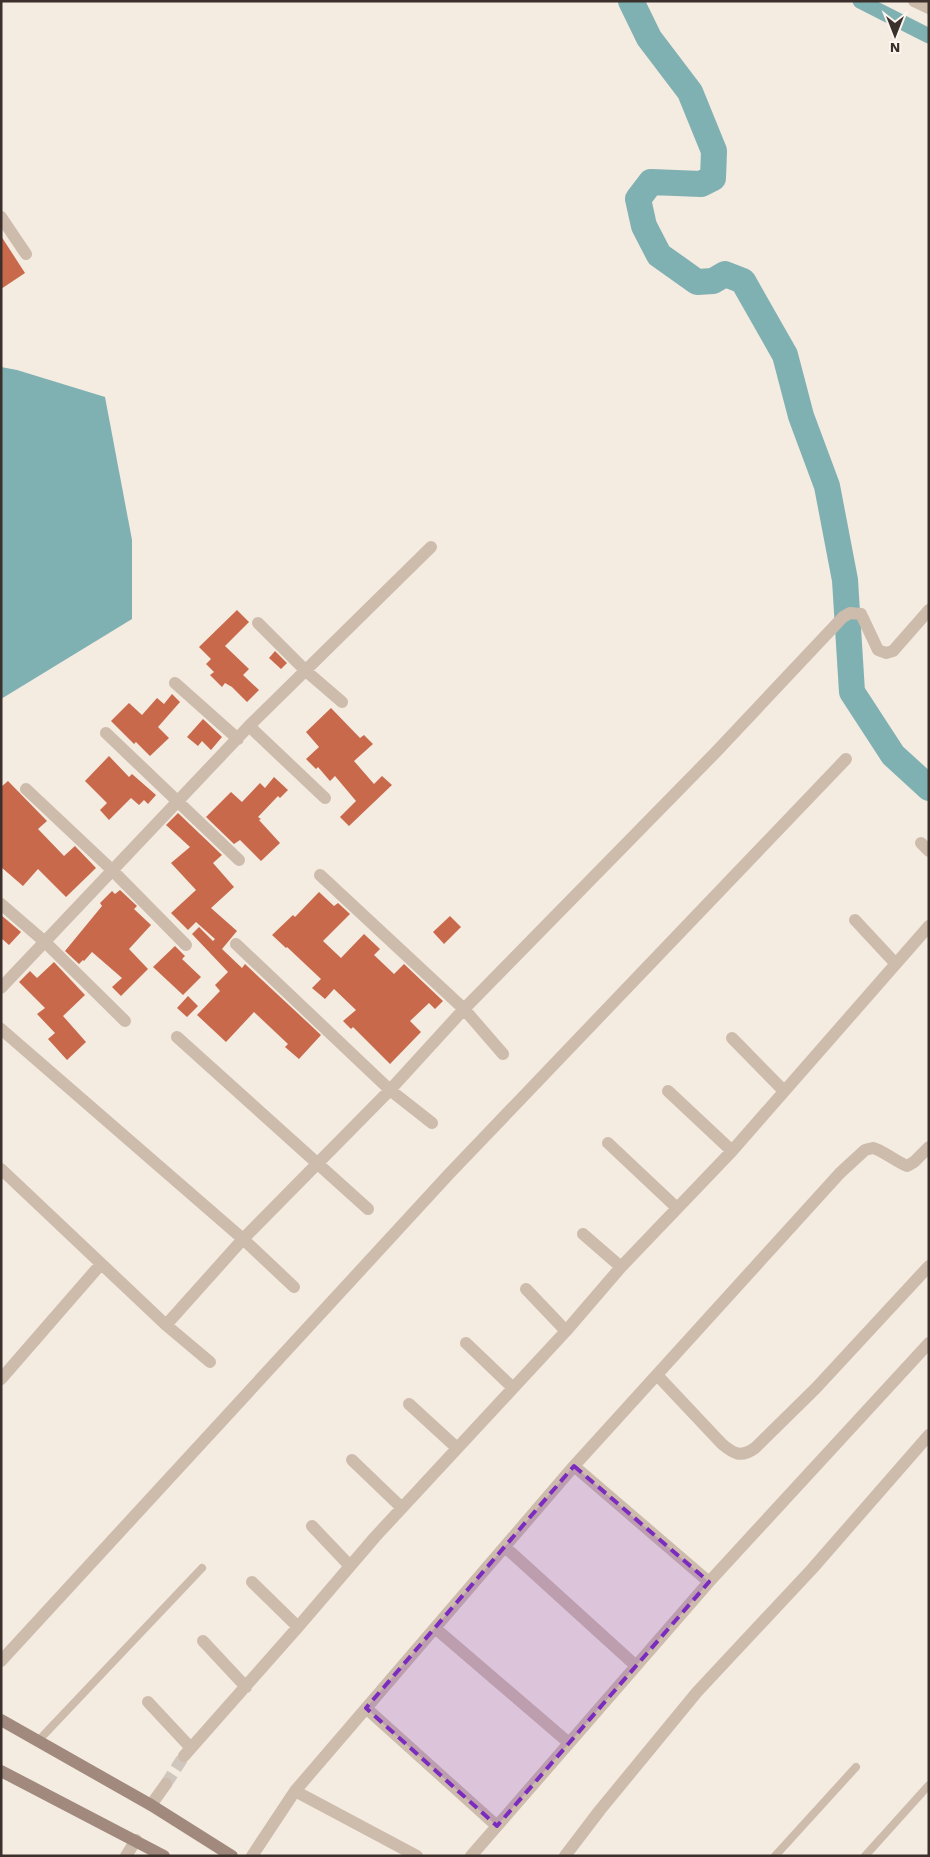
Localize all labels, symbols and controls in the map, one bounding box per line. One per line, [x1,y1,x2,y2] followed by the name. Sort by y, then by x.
[870,10,920,60] north arrow
[890,40,900,56] text: N

